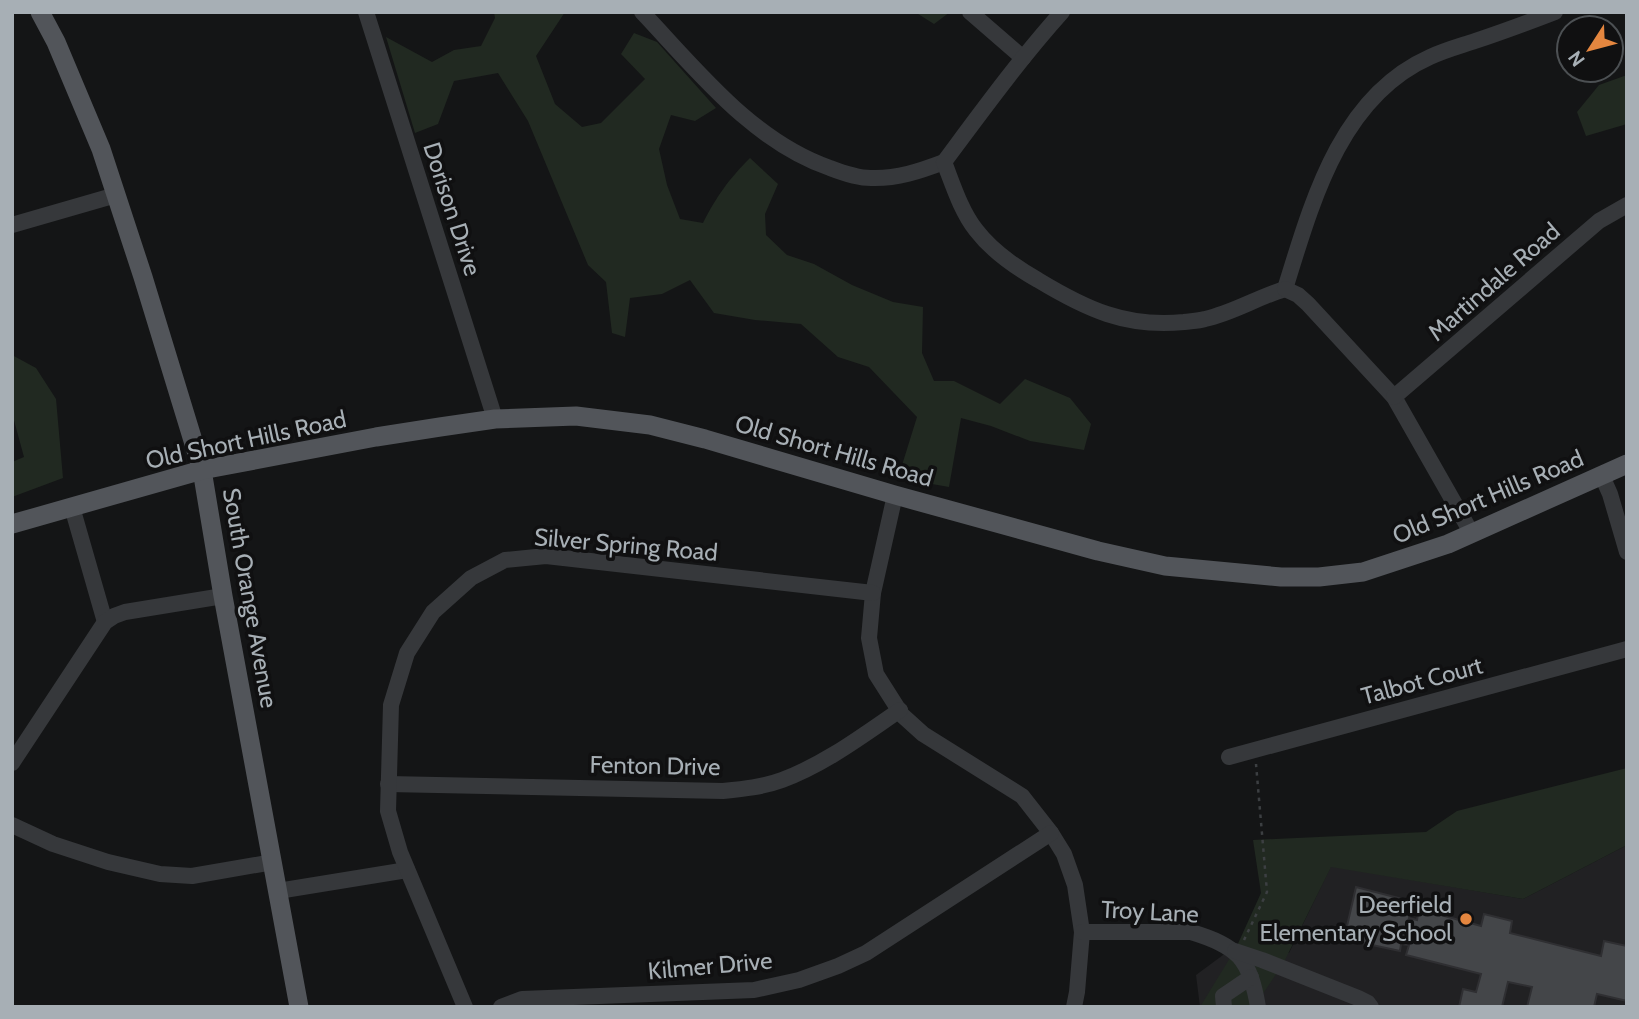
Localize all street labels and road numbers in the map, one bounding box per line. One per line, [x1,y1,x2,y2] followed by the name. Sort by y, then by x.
[417,138,488,279] street label: Dorison Drive
[1422,216,1566,347] street label: Martindale Road
[143,404,349,475] street label: Old Short Hills Road
[732,408,936,493] street label: Old Short Hills Road
[1388,443,1587,550] street label: Old Short Hills Road
[217,486,284,710] street label: South Orange Avenue
[533,522,719,567] street label: Silver Spring Road
[1358,650,1486,711] street label: Talbot Court
[589,750,721,781] street label: Fenton Drive
[1100,894,1200,929] street label: Troy Lane
[646,946,774,985] street label: Kilmer Drive

